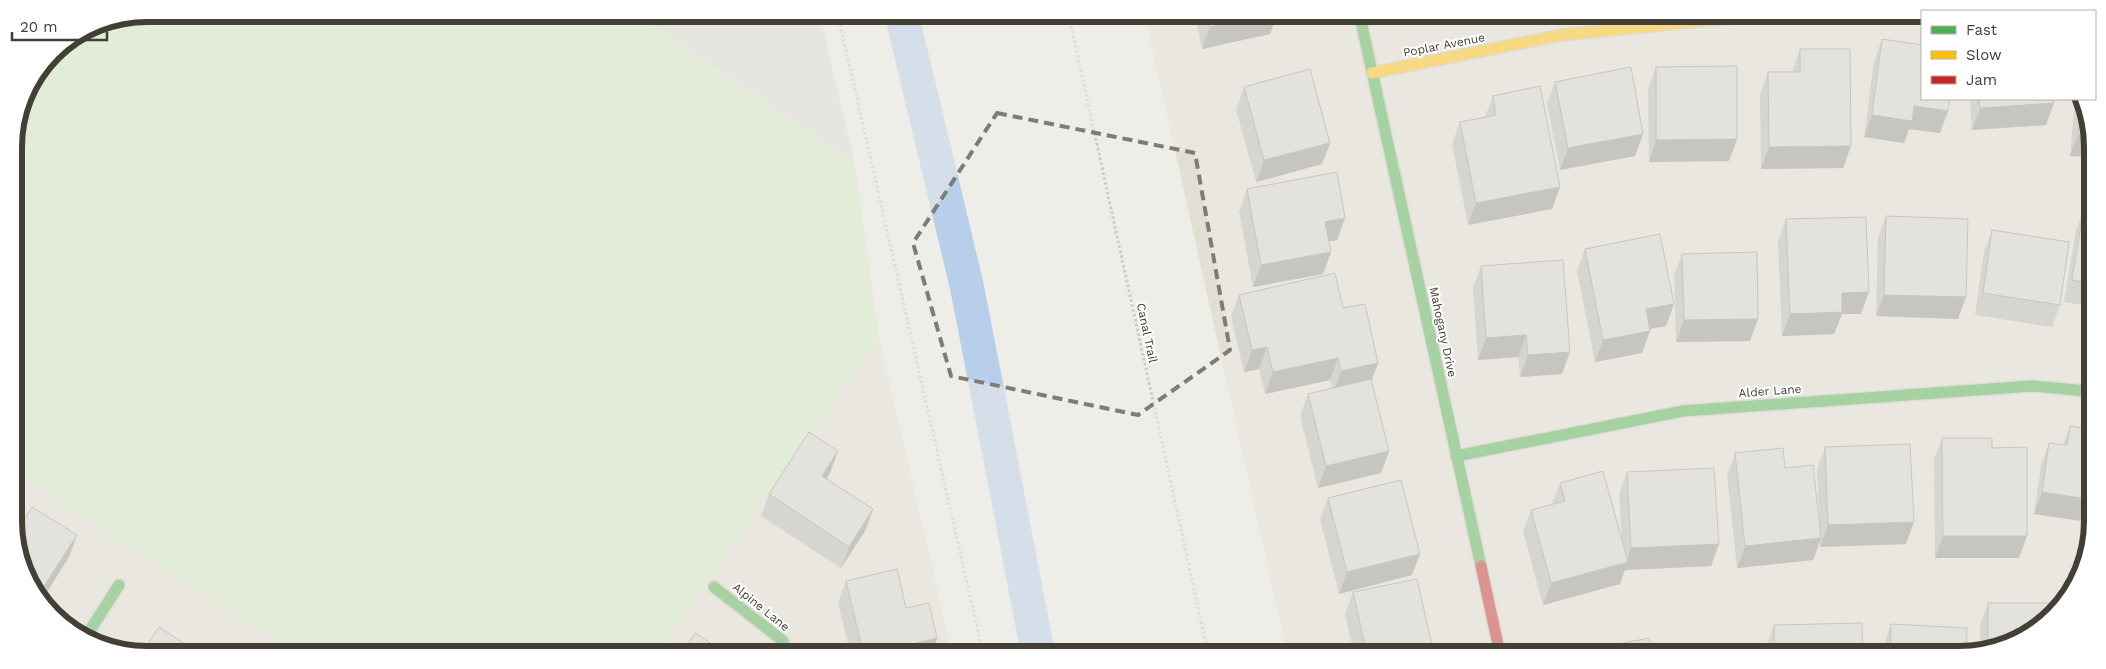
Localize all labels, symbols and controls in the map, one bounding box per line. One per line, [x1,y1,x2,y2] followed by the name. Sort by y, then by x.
[12,10,108,42] scale bar
[1921,10,2096,100] legend
[20,18,58,36] text: 20 m
[1966,21,1998,39] text: Fast
[1402,30,1486,60] street label: Poplar Avenue
[1966,46,2002,64] text: Slow
[1966,71,1997,89] text: Jam
[1427,286,1459,378] street label: Mahogany Drive
[1134,302,1160,365] street label: Canal Trail
[1738,382,1802,400] street label: Alder Lane
[730,580,792,634] street label: Alpine Lane

